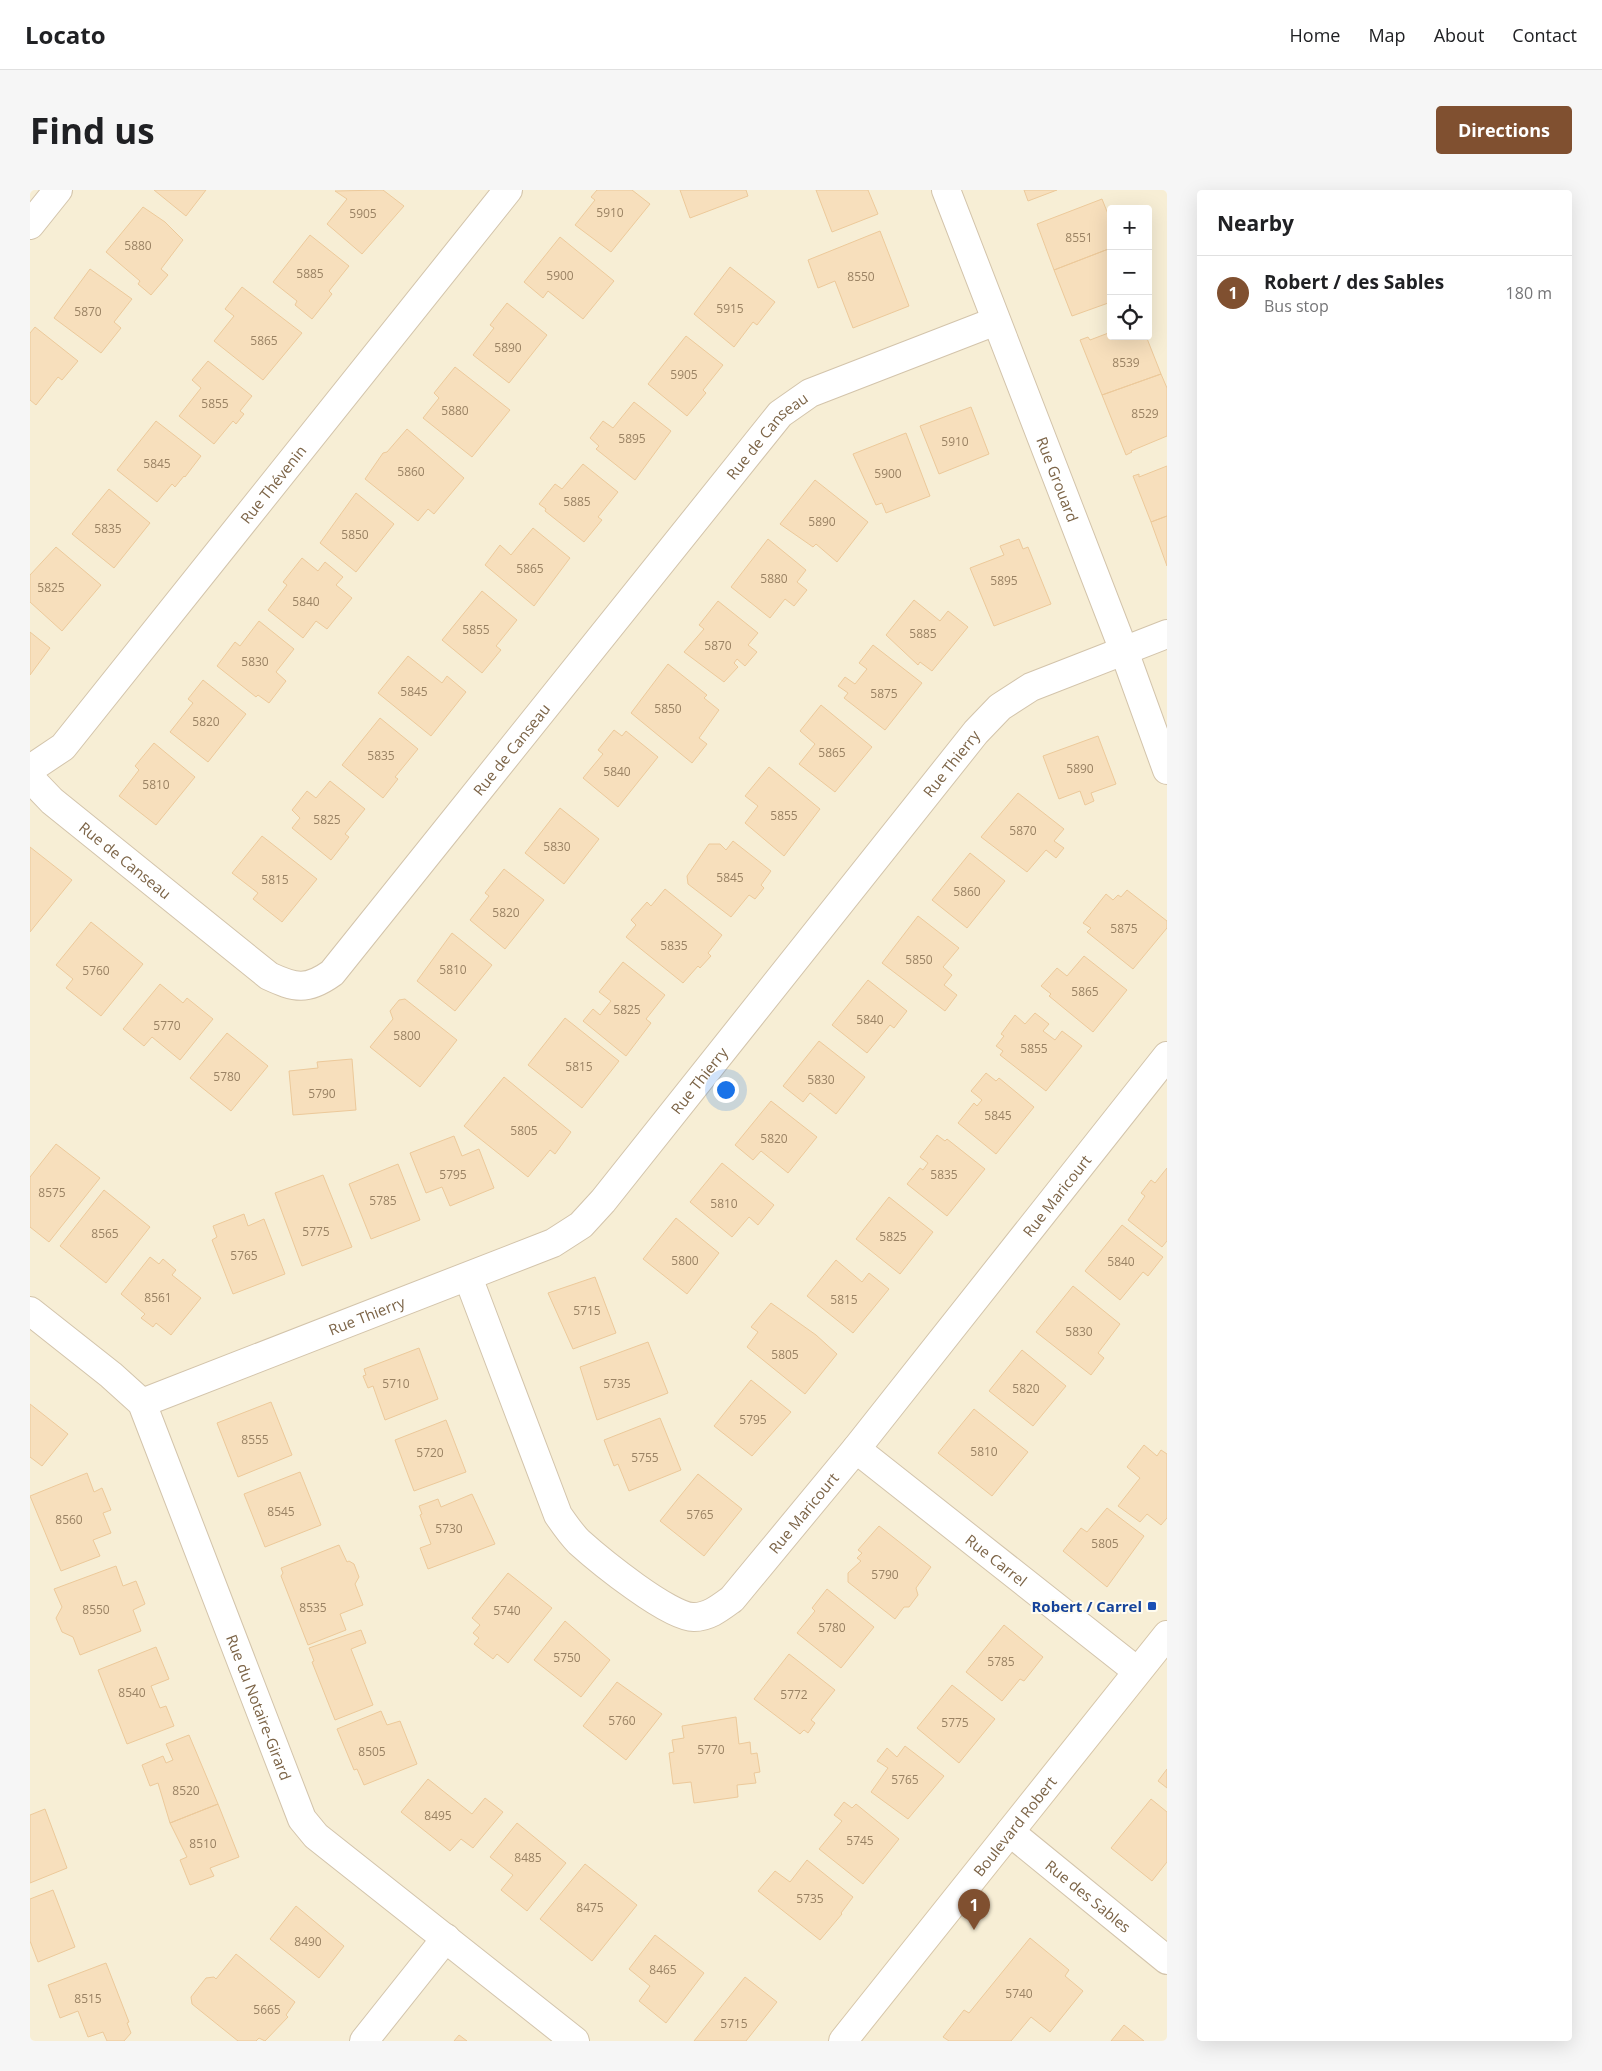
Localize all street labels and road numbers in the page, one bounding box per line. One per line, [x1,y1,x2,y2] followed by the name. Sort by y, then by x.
[722,388,812,483] street label: Rue de Canseau
[1032,434,1083,525] street label: Rue Grouard
[236,441,310,528] street label: Rue Thévenin
[468,699,554,799] street label: Rue de Canseau
[918,725,984,801] street label: Rue Thierry
[75,817,175,903] street label: Rue de Canseau
[666,1042,732,1118] street label: Rue Thierry
[1018,1150,1095,1241] street label: Rue Maricourt
[326,1292,408,1339] street label: Rue Thierry
[764,1468,843,1558] street label: Rue Maricourt
[962,1529,1031,1590] street label: Rue Carrel
[222,1631,296,1783] street label: Rue du Notaire-Girard
[968,1772,1061,1880] street label: Boulevard Robert
[1041,1855,1135,1937] street label: Rue des Sables

